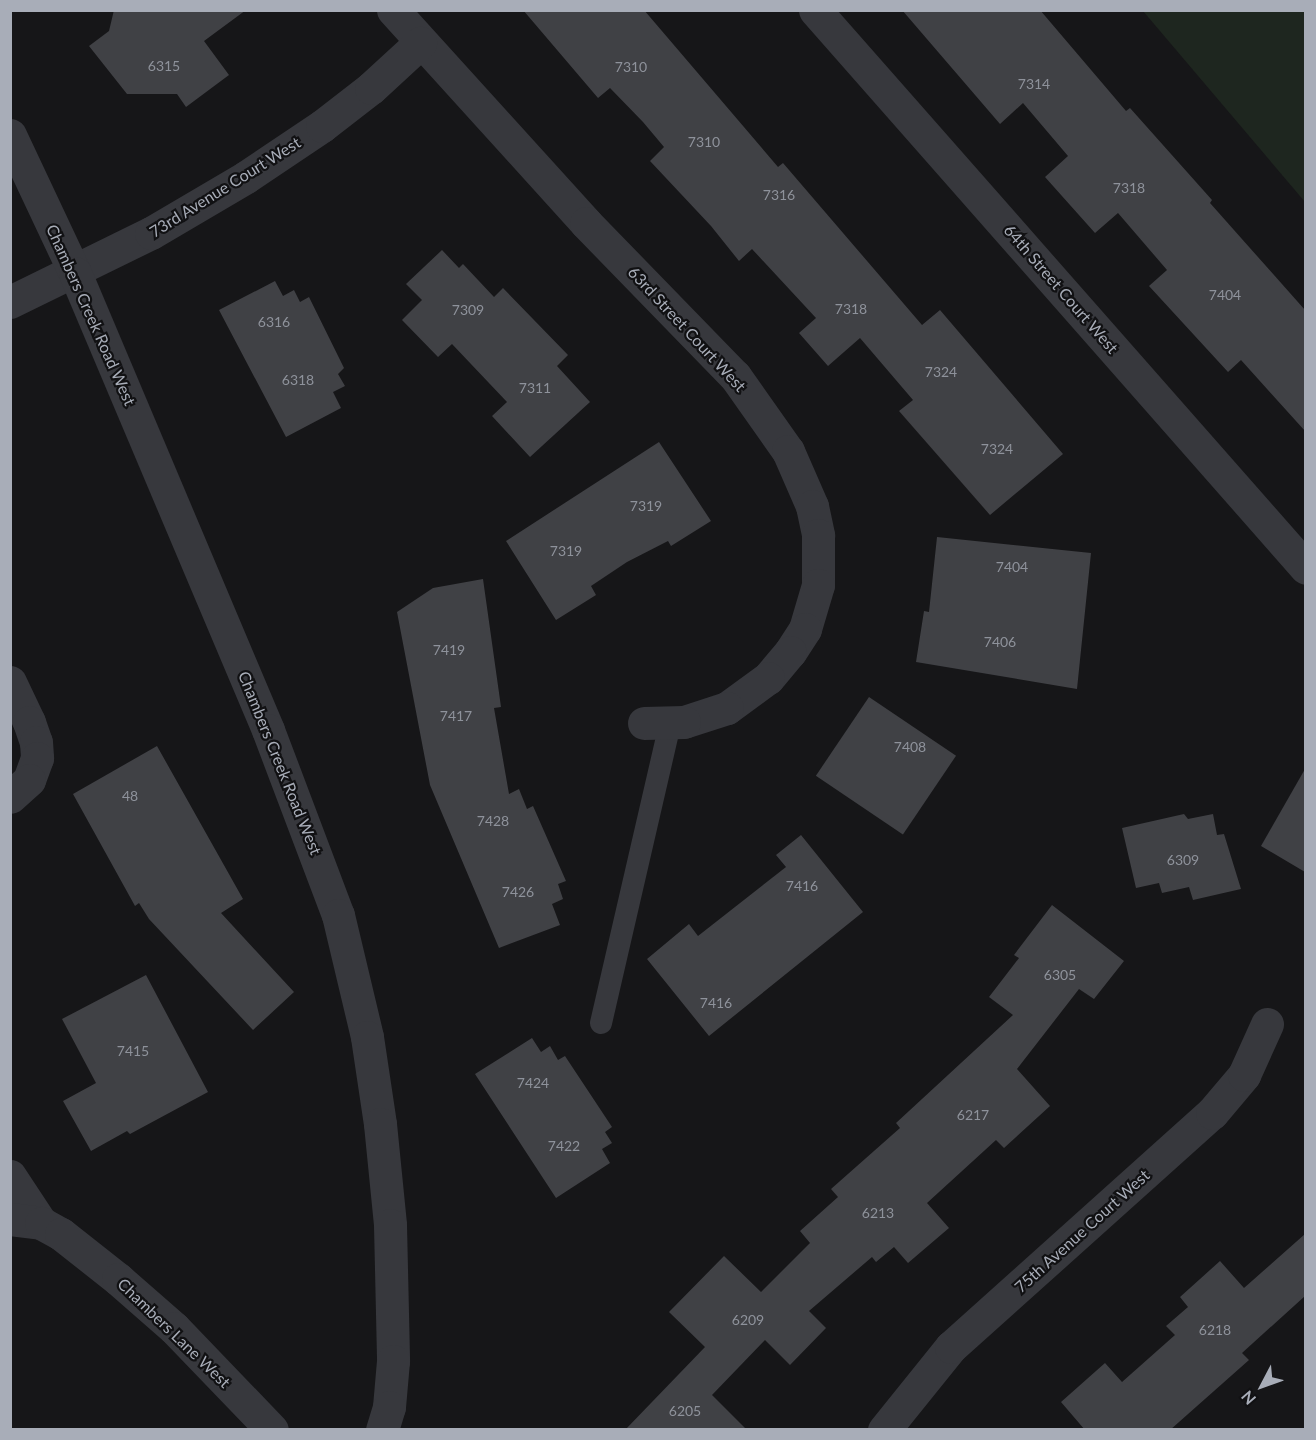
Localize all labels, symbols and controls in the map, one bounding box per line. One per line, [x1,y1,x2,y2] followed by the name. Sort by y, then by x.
[148,58,180,74] house number: 6315
[615,59,647,75] house number: 7310
[1018,76,1050,92] house number: 7314
[146,132,304,242] street label: 73rd Avenue Court West
[688,134,720,150] house number: 7310
[1113,180,1145,196] house number: 7318
[763,187,795,203] house number: 7316
[42,221,140,409] street label: Chambers Creek Road West
[1000,221,1122,357] street label: 64th Street Court West
[624,262,750,396] street label: 63rd Street Court West
[1209,287,1241,303] house number: 7404
[835,301,867,317] house number: 7318
[452,302,484,318] house number: 7309
[258,314,290,330] house number: 6316
[925,364,957,380] house number: 7324
[282,372,314,388] house number: 6318
[519,380,551,396] house number: 7311
[981,441,1013,457] house number: 7324
[630,498,662,514] house number: 7319
[550,543,582,559] house number: 7319
[996,559,1028,575] house number: 7404
[984,634,1016,650] house number: 7406
[433,642,465,658] house number: 7419
[234,668,326,858] street label: Chambers Creek Road West
[440,708,472,724] house number: 7417
[894,739,926,755] house number: 7408
[122,788,138,804] house number: 48
[477,813,509,829] house number: 7428
[1167,852,1199,868] house number: 6309
[786,878,818,894] house number: 7416
[502,884,534,900] house number: 7426
[1044,967,1076,983] house number: 6305
[700,995,732,1011] house number: 7416
[117,1043,149,1059] house number: 7415
[517,1075,549,1091] house number: 7424
[957,1107,989,1123] house number: 6217
[548,1138,580,1154] house number: 7422
[1010,1165,1154,1297] street label: 75th Avenue Court West
[862,1205,894,1221] house number: 6213
[114,1274,234,1392] street label: Chambers Lane West
[732,1312,764,1328] house number: 6209
[1199,1322,1231,1338] house number: 6218
[1232,1356,1292,1416] north arrow
[1237,1387,1259,1409] text: N
[669,1403,701,1419] house number: 6205

